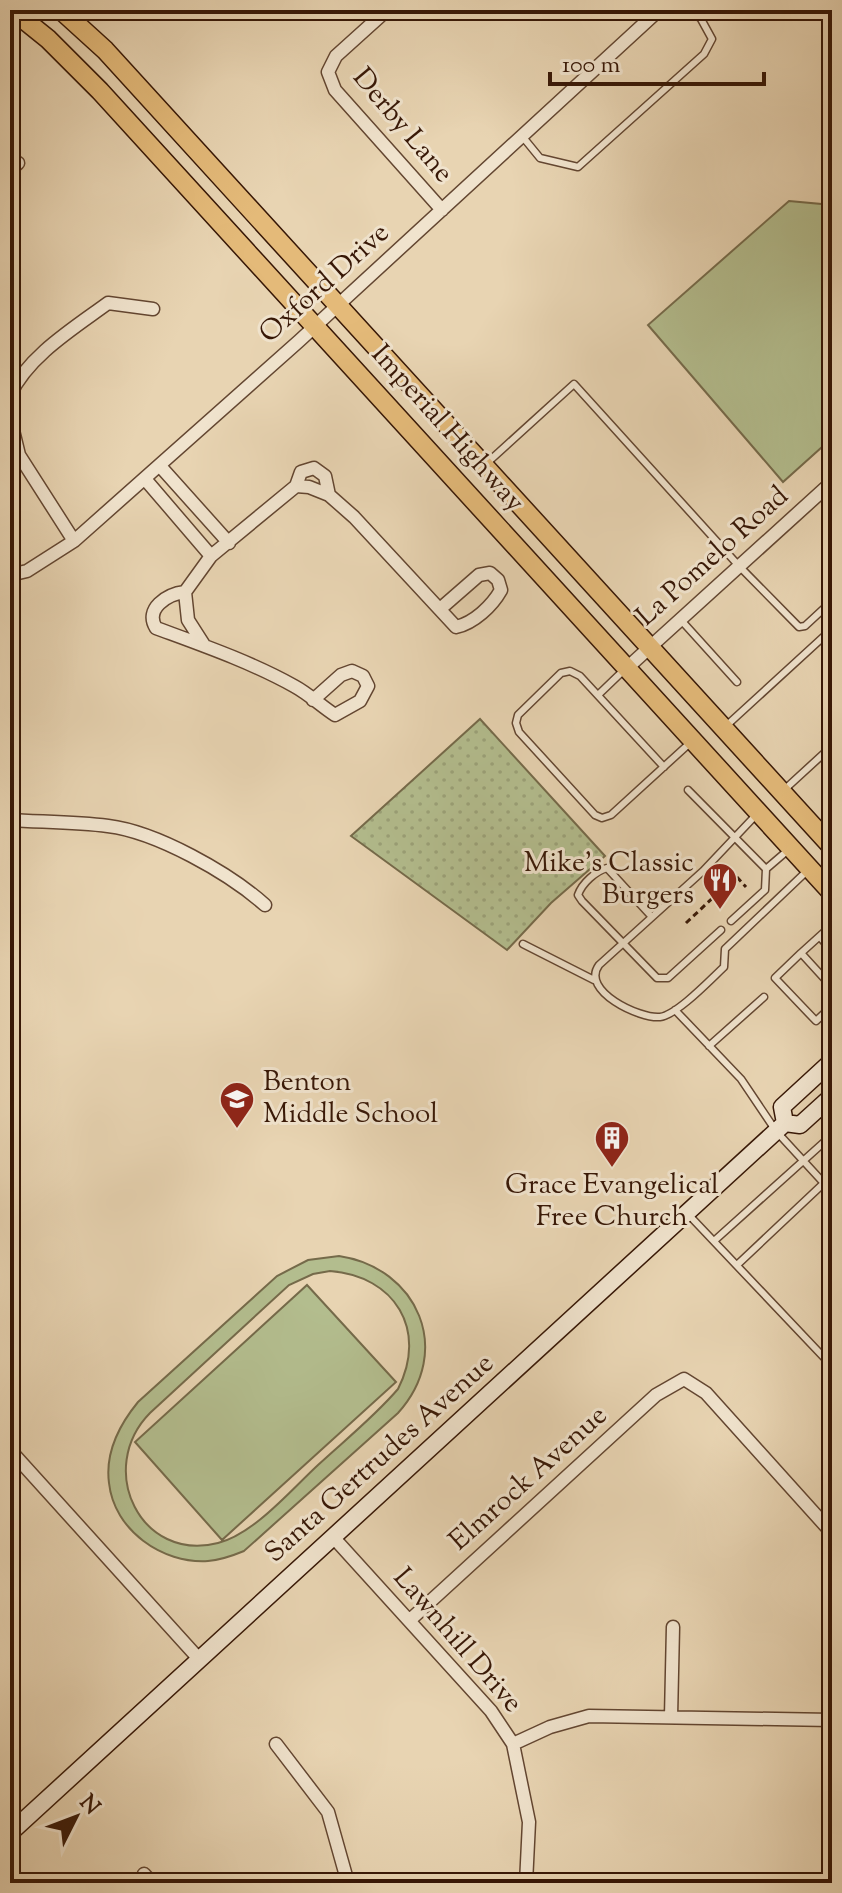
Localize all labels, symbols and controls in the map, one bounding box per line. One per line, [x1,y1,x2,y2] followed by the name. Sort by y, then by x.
[550,36,764,86] scale bar
[562,49,620,83] text: 100 m
[342,60,462,192] street label: Derby Lane
[251,215,399,353] street label: Oxford Drive
[361,336,533,522] street label: Imperial Highway
[628,477,798,637] street label: La Pomelo Road
[524,844,694,916] place label: Mike's Classic Burgers
[701,861,739,911] restaurant icon: Mike's Classic Burgers
[263,1063,438,1135] place label: Benton Middle School
[218,1080,256,1130] school or university icon: Benton Middle School
[593,1119,631,1169] building icon: Grace Evangelical Free Church
[505,1166,719,1238] place label: Grace Evangelical Free Church
[257,1345,503,1573] street label: Santa Gertrudes Avenue
[441,1397,617,1561] street label: Elmrock Avenue
[383,1560,531,1722] street label: Lawnhill Drive
[36,1777,116,1857] north arrow
[71,1788,107,1823] text: N

